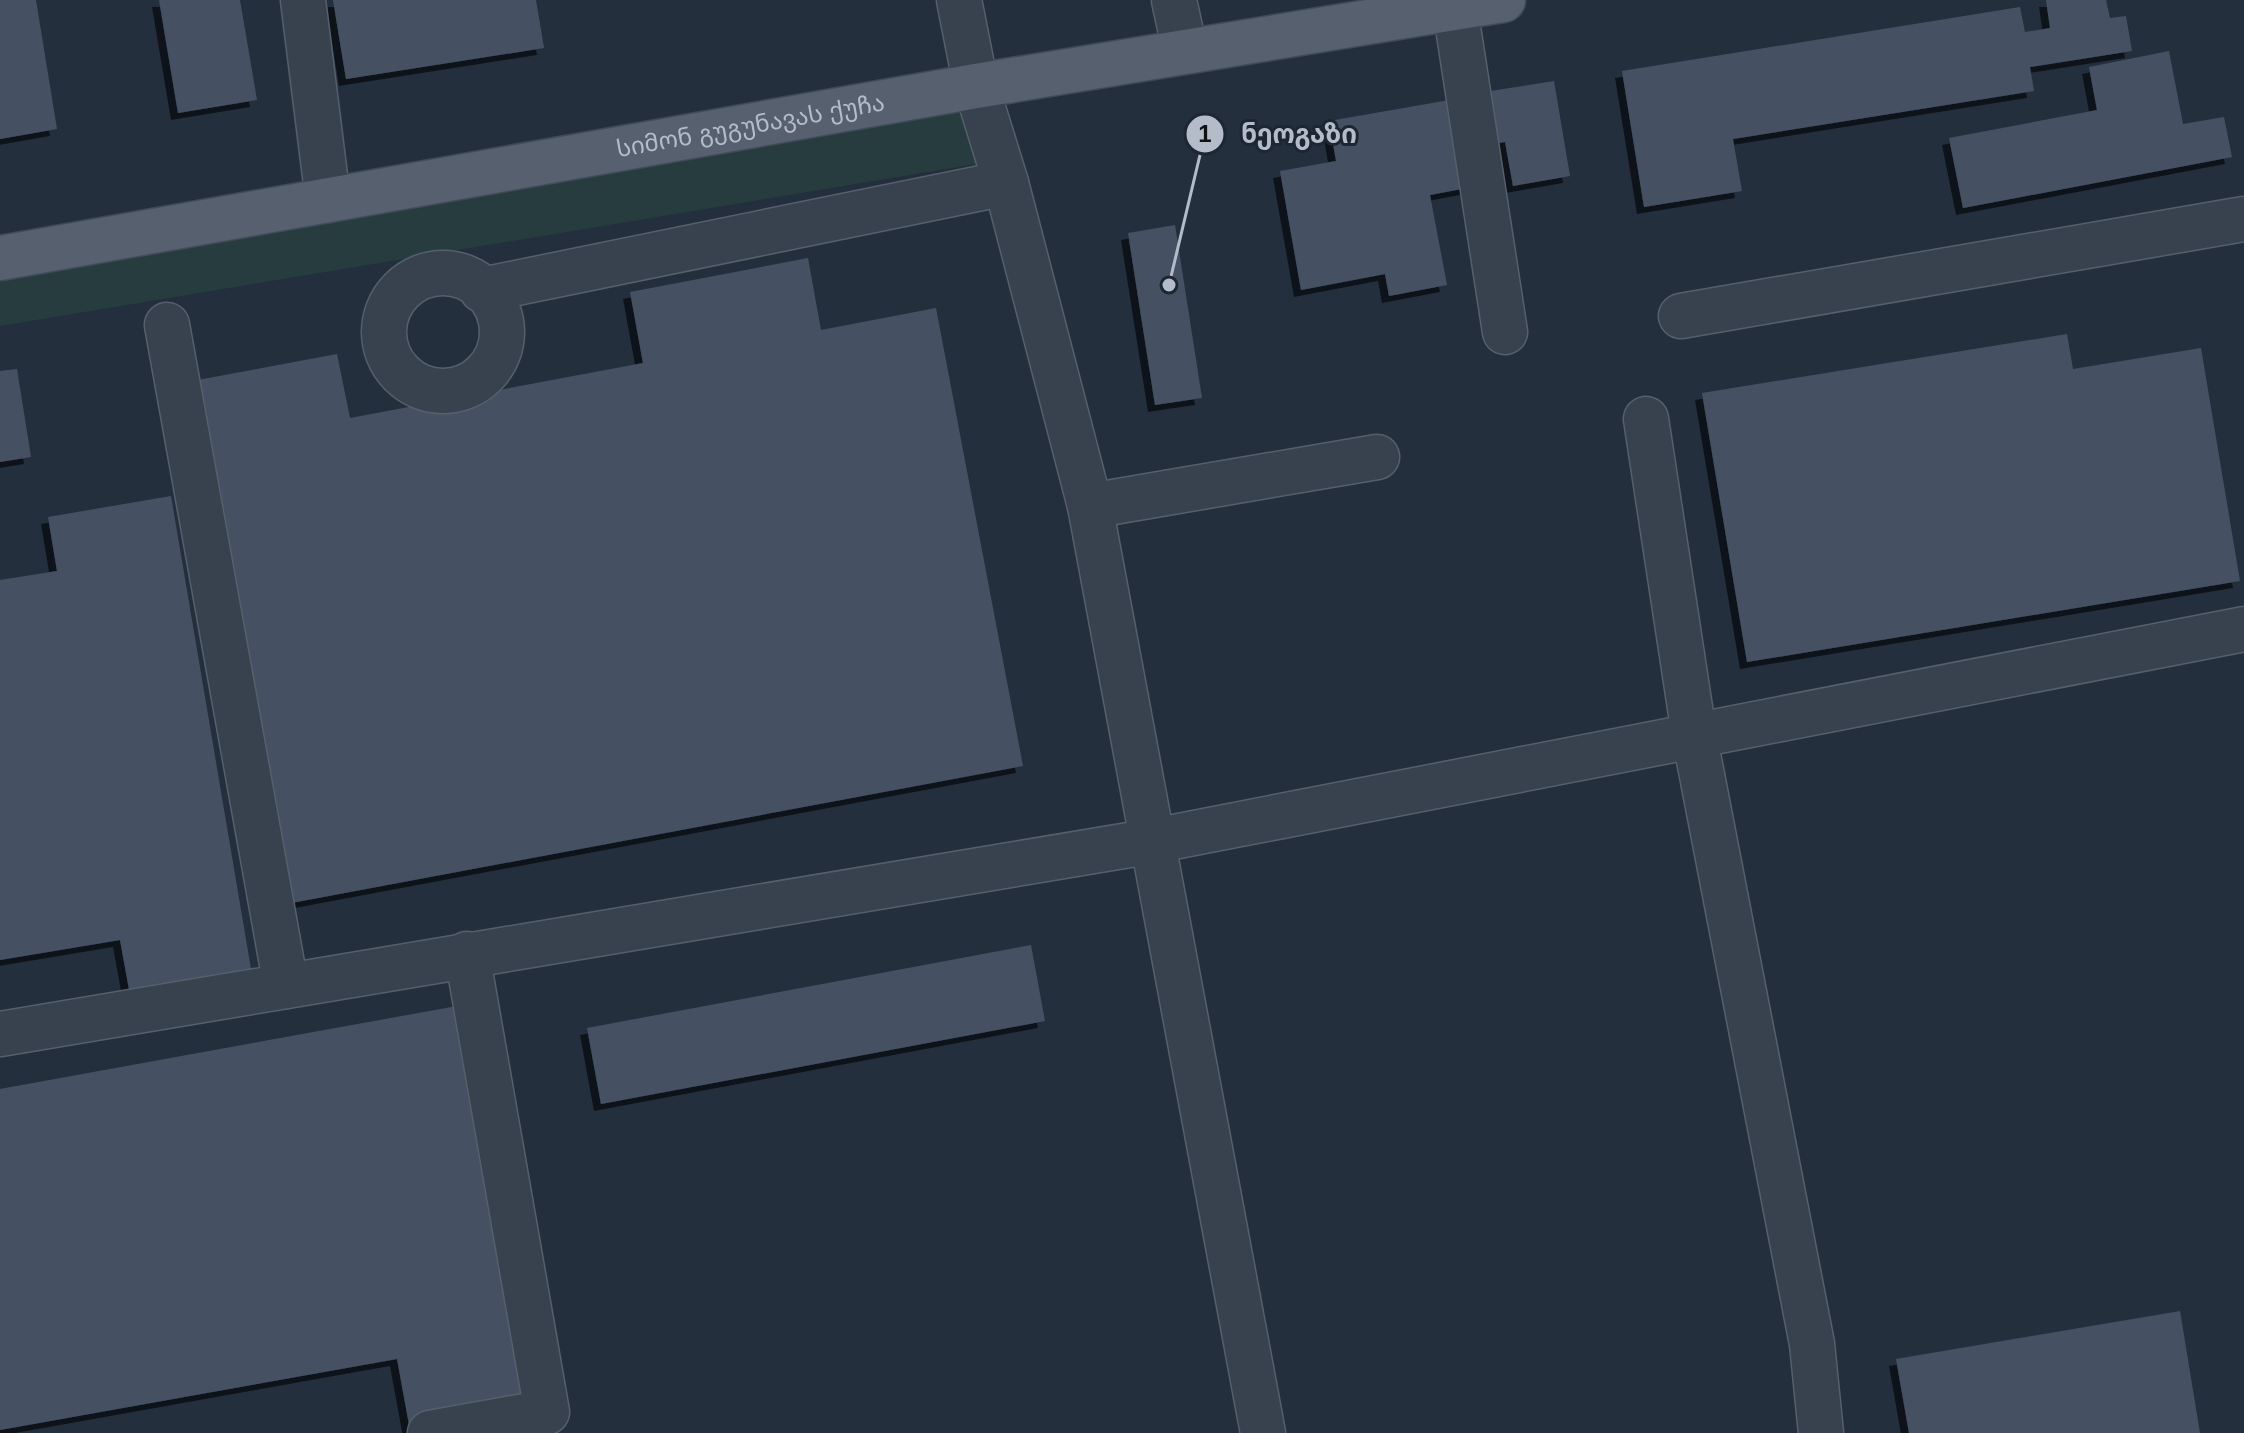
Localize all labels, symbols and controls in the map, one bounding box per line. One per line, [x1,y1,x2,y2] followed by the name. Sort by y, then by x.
[614,88,887,162] street label: სიმონ გუგუნავას ქუჩა
[1185,109,1373,159] callout: ნეოგაზი
[1241,119,1357,150] text: ნეოგაზი
[1198,120,1212,147] text: 1

